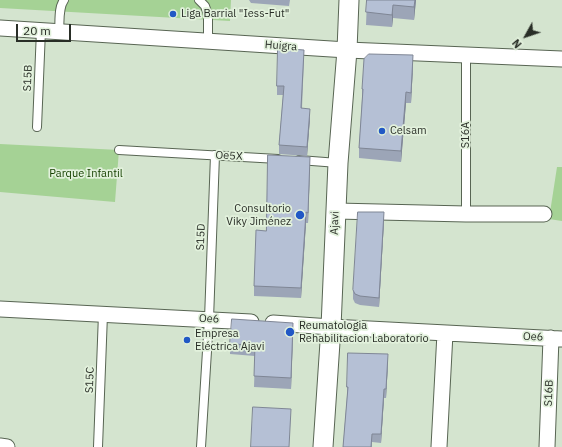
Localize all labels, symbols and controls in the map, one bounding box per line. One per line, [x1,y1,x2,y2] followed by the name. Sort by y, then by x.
[181,7,289,21] place label: Liga Barrial "Iess-Fut"
[168,9,178,19] marker: Liga Barrial "Iess-Fut"
[18,16,73,42] scale bar
[506,16,546,56] north arrow
[23,23,51,38] text: 20 m
[509,36,525,51] text: N
[264,38,298,54] street label: Huigra
[21,64,35,92] street label: S15B
[459,122,473,148] street label: S16A
[390,124,427,138] place label: Celsam
[377,126,387,136] marker: Celsam
[215,149,243,163] street label: Oe5X
[49,167,123,181] park label: Parque Infantil
[226,202,291,228] place label: Consultorio Viky Jiménez
[294,209,306,221] marker: Consultorio Viky Jiménez
[328,211,342,235] street label: Ajavi
[194,223,208,251] street label: S15D
[198,312,220,326] street label: Oe6
[299,319,429,345] place label: Reumatologia Rehabilitacion Laboratorio
[284,326,296,338] marker: Reumatologia Rehabilitacion Laboratorio
[195,327,264,353] place label: Empresa Eléctrica Ajavi
[522,330,544,344] street label: Oe6
[182,335,192,345] marker: Empresa Eléctrica Ajavi
[83,367,97,393] street label: S15C
[542,379,556,407] street label: S16B

